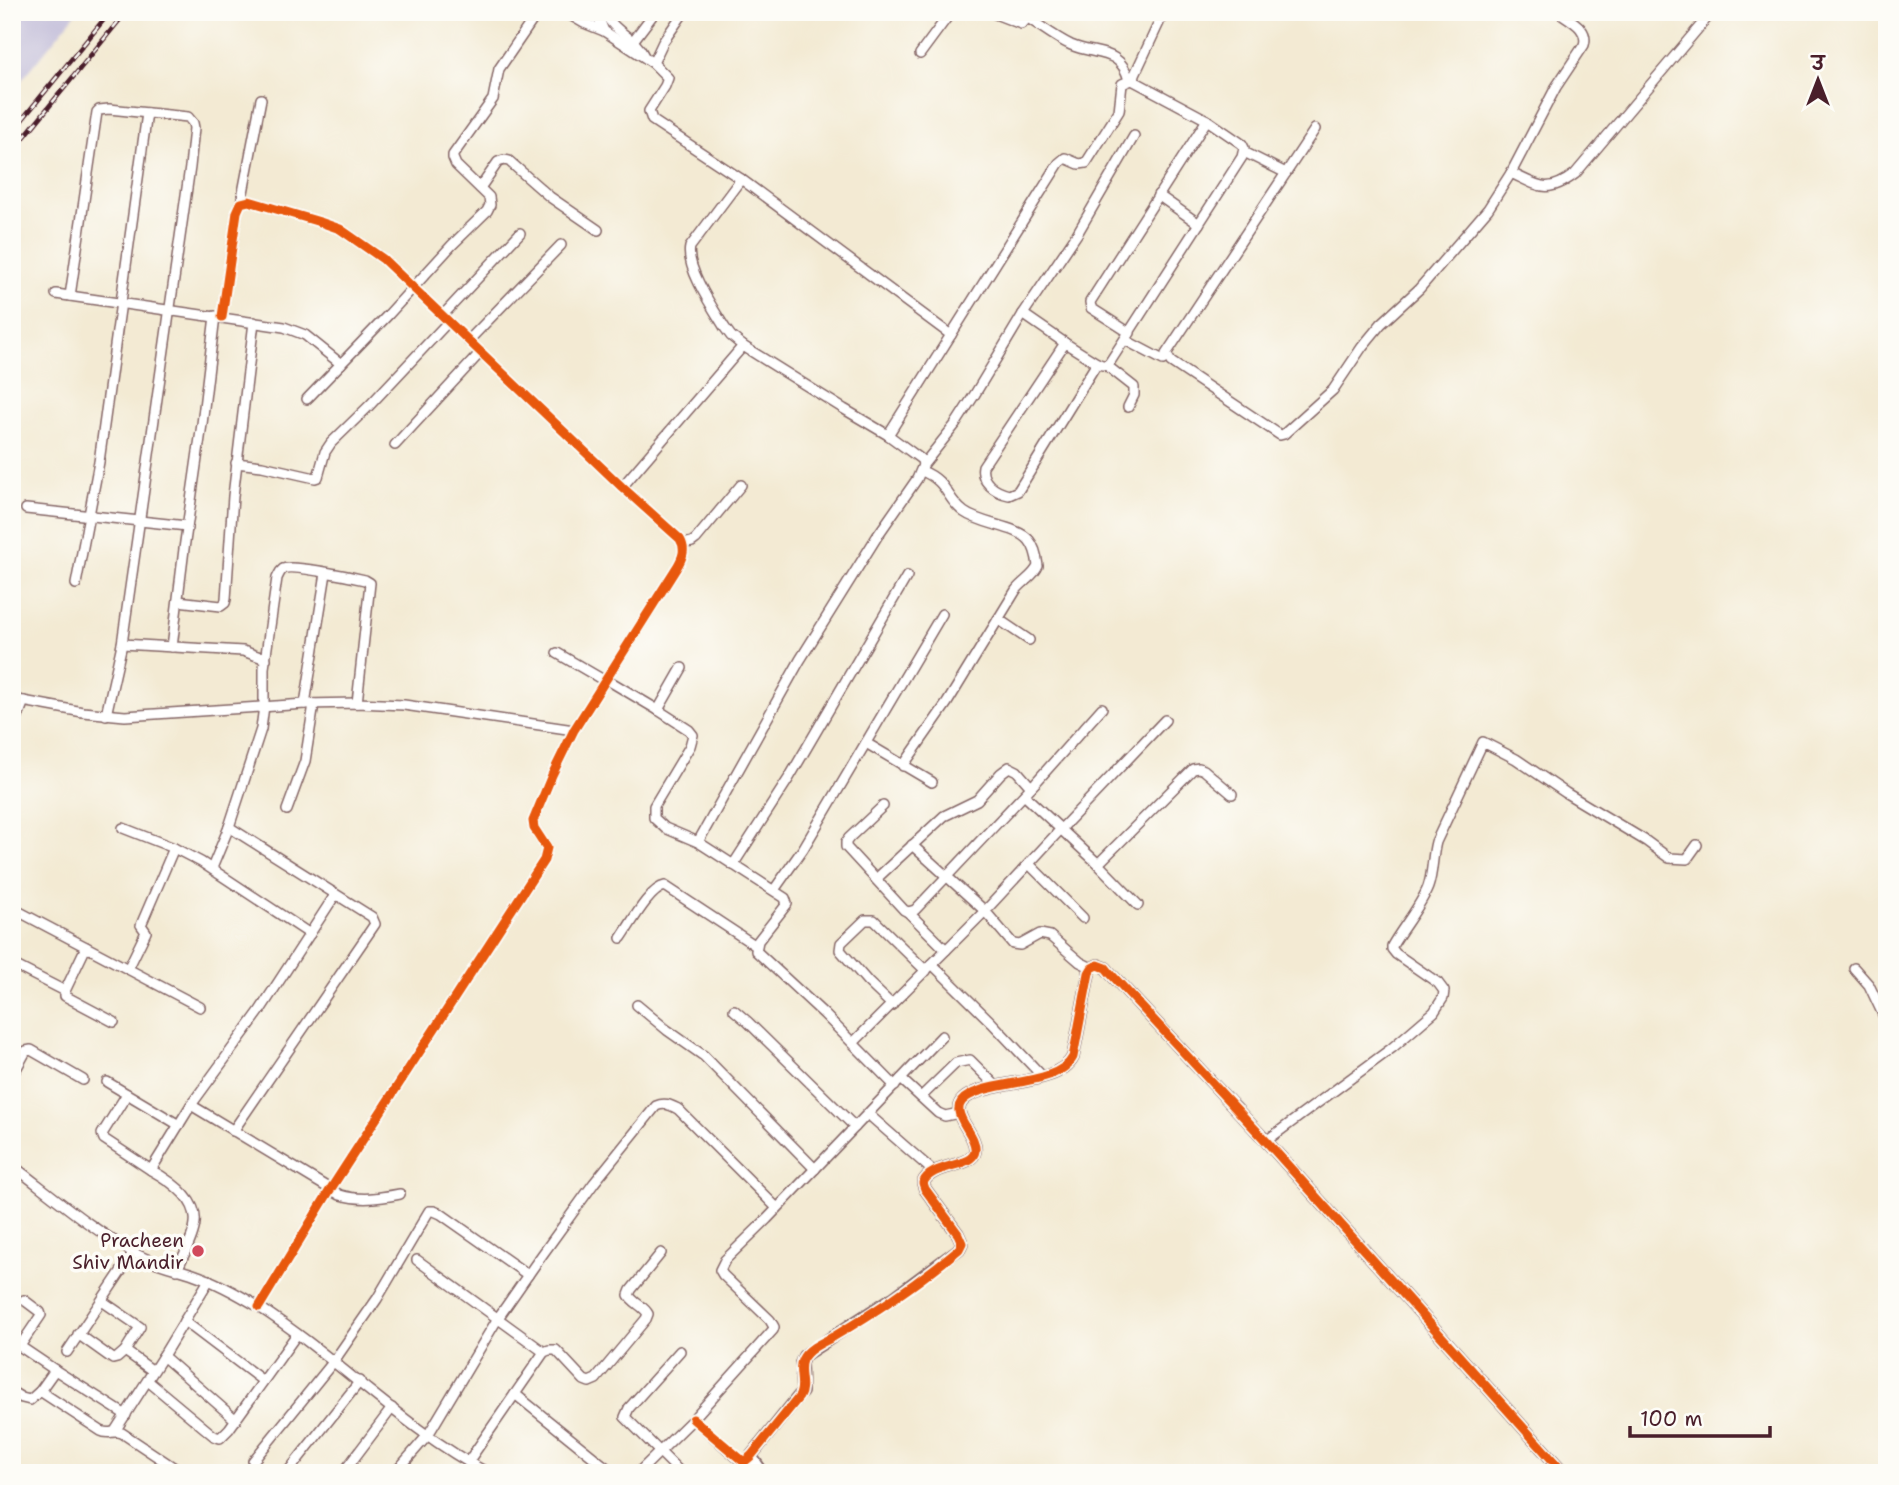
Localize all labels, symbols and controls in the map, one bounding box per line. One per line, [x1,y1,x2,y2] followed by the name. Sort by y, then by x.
[1784,46,1854,116] north arrow
[1810,51,1827,76] text: उ
[72,1228,184,1275] place label: Pracheen Shiv Mandir
[190,1243,206,1259] marker: Pracheen Shiv Mandir
[1630,1394,1770,1438] scale bar
[1640,1405,1703,1433] text: 100 m

